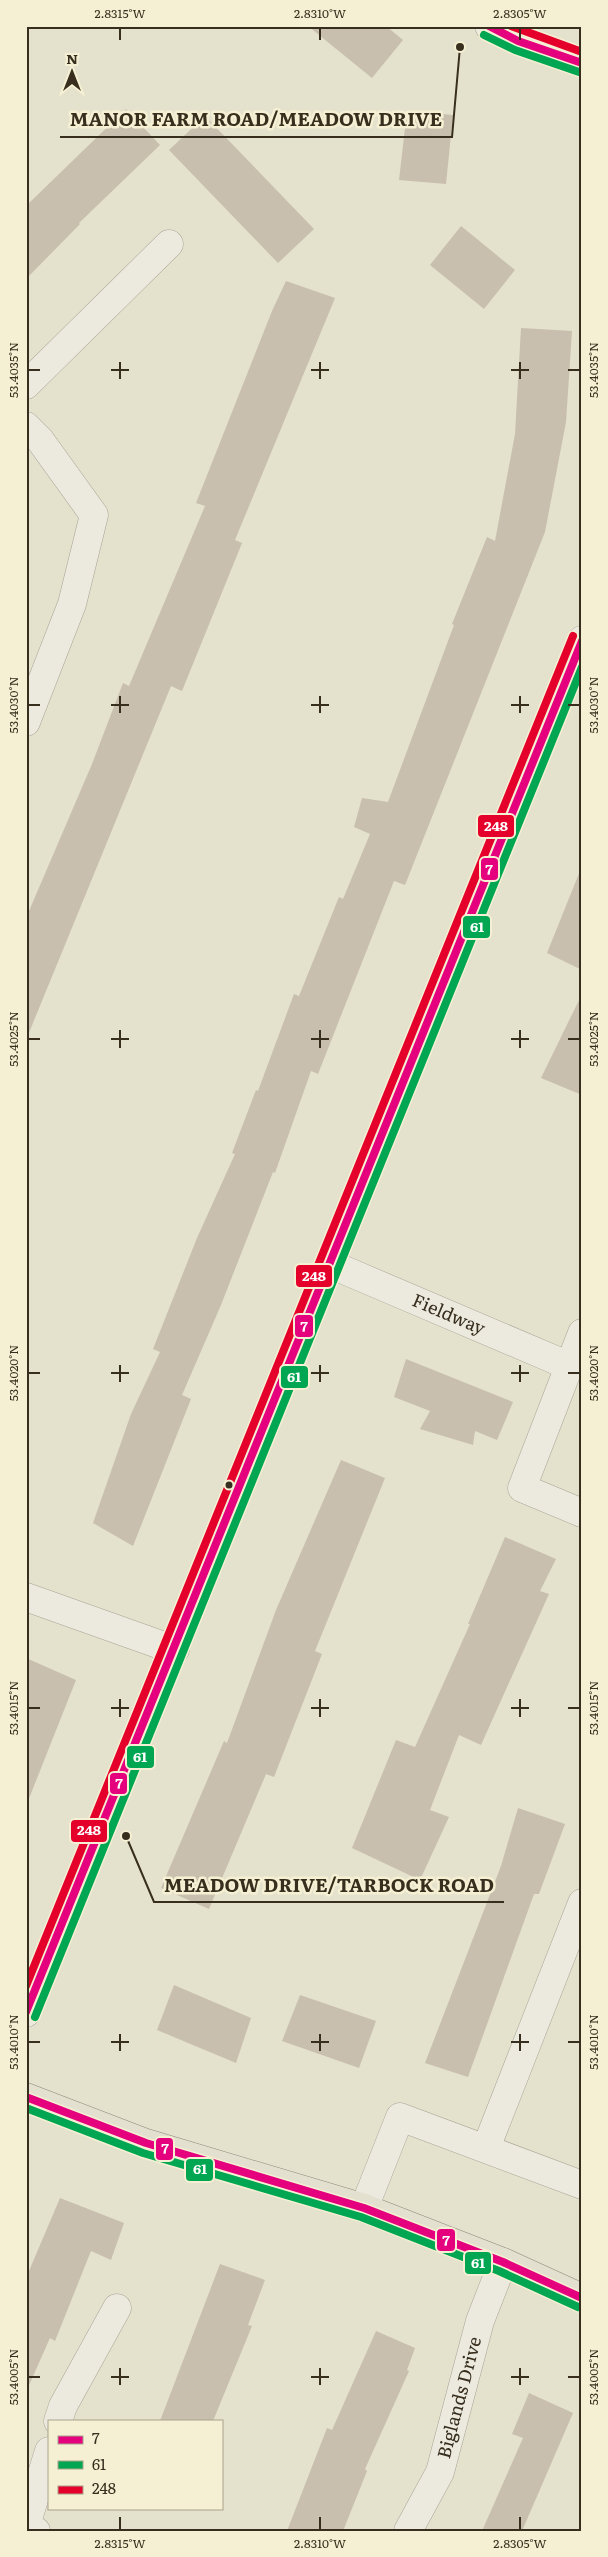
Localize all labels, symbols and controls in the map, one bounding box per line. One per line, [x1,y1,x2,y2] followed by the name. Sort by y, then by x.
[94,4,146,22] text: 2.8315°W
[294,4,346,22] text: 2.8310°W
[493,4,547,22] text: 2.8305°W
[48,48,98,98] north arrow
[66,48,78,68] text: N
[60,103,452,137] callout: MANOR FARM ROAD/MEADOW DRIVE
[70,104,442,132] text: MANOR FARM ROAD/MEADOW DRIVE
[4,342,22,398] text: 53.4035°N
[584,342,602,398] text: 53.4035°N
[4,677,22,733] text: 53.4030°N
[584,677,602,733] text: 53.4030°N
[477,814,515,838] line badge: 248
[484,815,508,835] text: 248
[480,857,499,881] line badge: 7
[485,858,493,878] text: 7
[462,915,491,939] line badge: 61
[470,916,484,936] text: 61
[4,1011,22,1067] text: 53.4025°N
[584,1011,602,1067] text: 53.4025°N
[295,1264,333,1288] line badge: 248
[302,1265,326,1285] text: 248
[409,1286,491,1341] street label: Fieldway
[294,1314,314,1338] line badge: 7
[300,1315,308,1335] text: 7
[4,1345,22,1401] text: 53.4020°N
[584,1345,602,1401] text: 53.4020°N
[280,1365,309,1389] line badge: 61
[287,1366,301,1386] text: 61
[224,1480,234,1490] unlabelled marker
[4,1681,22,1735] text: 53.4015°N
[584,1681,602,1735] text: 53.4015°N
[126,1745,155,1769] line badge: 61
[133,1746,147,1766] text: 61
[109,1772,128,1795] line badge: 7
[115,1772,123,1792] text: 7
[70,1819,108,1843] line badge: 248
[77,1819,101,1839] text: 248
[154,1868,504,1902] callout: MEADOW DRIVE/TARBOCK ROAD
[164,1870,494,1898] text: MEADOW DRIVE/TARBOCK ROAD
[4,2014,22,2070] text: 53.4010°N
[584,2014,602,2070] text: 53.4010°N
[155,2137,174,2161] line badge: 7
[161,2137,169,2157] text: 7
[185,2158,214,2182] line badge: 61
[193,2158,207,2178] text: 61
[436,2228,456,2252] line badge: 7
[442,2229,450,2249] text: 7
[464,2251,492,2275] line badge: 61
[471,2252,485,2272] text: 61
[429,2333,487,2461] street label: Biglands Drive
[4,2349,22,2405] text: 53.4005°N
[584,2349,602,2405] text: 53.4005°N
[48,2420,222,2510] legend
[92,2426,100,2449] text: 7
[92,2452,106,2475] text: 61
[92,2476,116,2499] text: 248
[94,2534,146,2552] text: 2.8315°W
[294,2534,346,2552] text: 2.8310°W
[493,2534,547,2552] text: 2.8305°W

